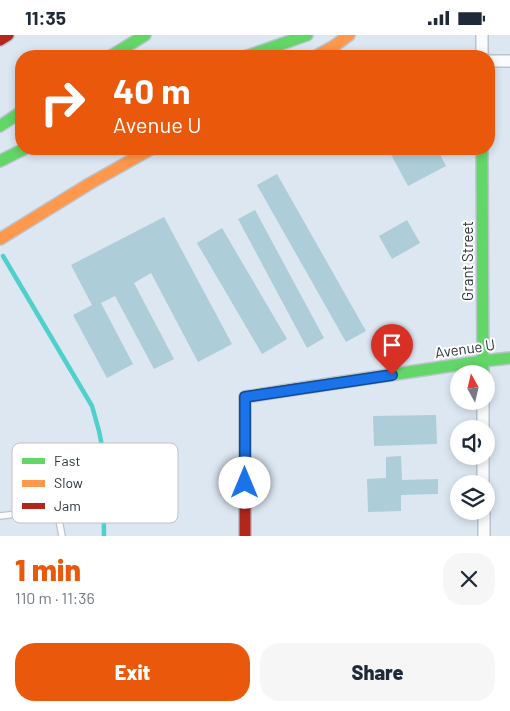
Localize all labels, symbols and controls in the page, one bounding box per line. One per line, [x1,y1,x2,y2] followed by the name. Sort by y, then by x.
[25,6,66,29] text: 11:35
[113,69,190,111] text: 40 m
[30,70,95,135] icon: right
[113,111,202,137] text: Avenue U
[458,221,476,301] street label: Grant Street
[371,324,413,375] pin
[378,331,406,359] icon: arrive
[434,335,496,361] street label: Avenue U
[450,365,495,410] north arrow
[450,365,495,520] map controls
[450,420,495,465] button: sound
[12,443,178,523] legend
[54,452,80,469] text: Fast
[218,456,270,508] position arrow
[54,474,83,491] text: Slow
[450,475,495,520] button: layers
[54,497,81,514] text: Jam
[15,551,81,587] text: 1 min
[443,553,495,605] button: close
[15,588,95,607] text: 110 m · 11:36
[15,643,250,701] button: Exit
[260,643,495,701] button: Share

